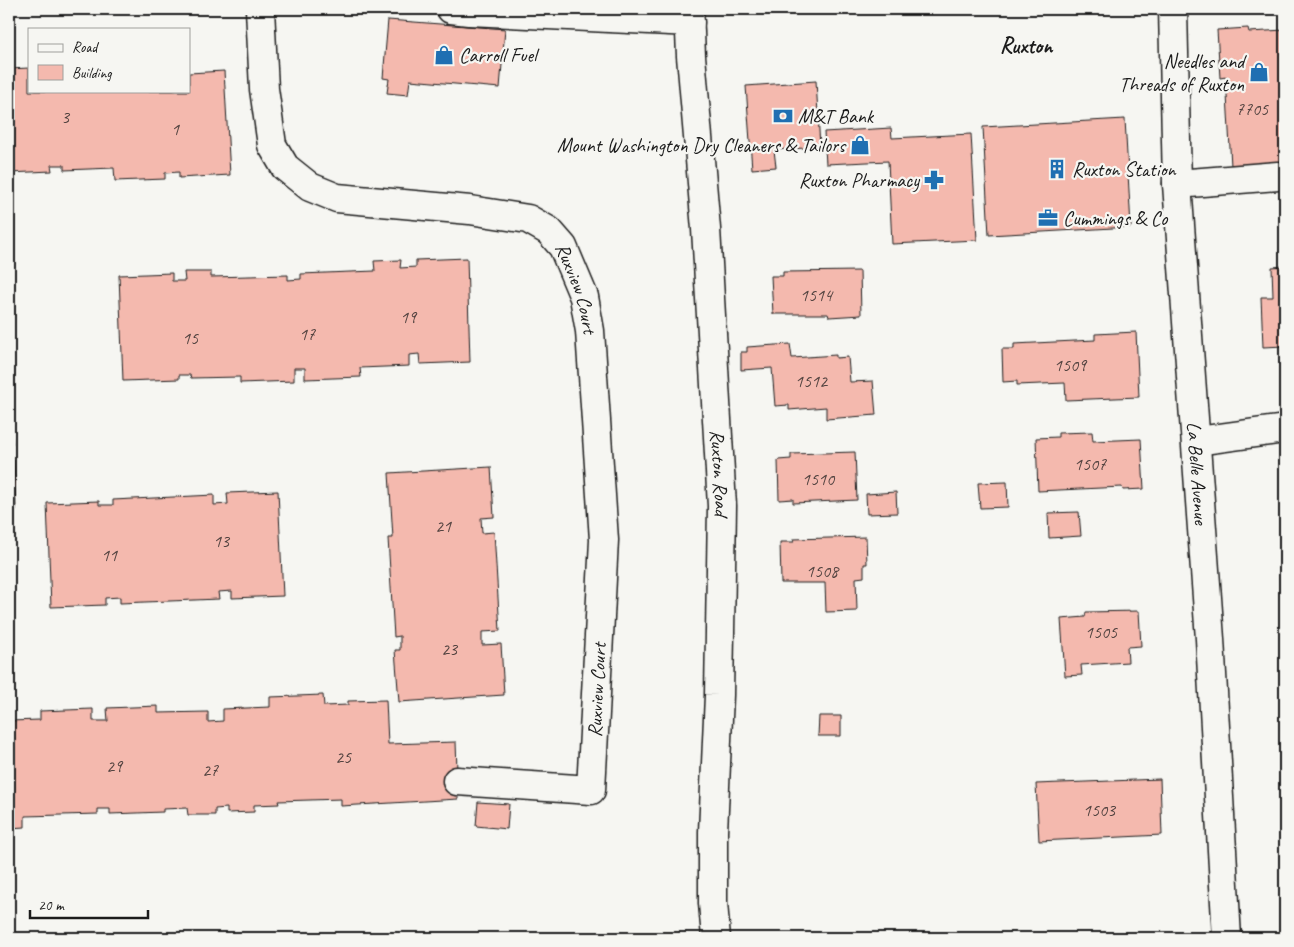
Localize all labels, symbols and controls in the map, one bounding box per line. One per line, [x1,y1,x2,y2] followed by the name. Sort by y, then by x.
[28,28,190,92] legend
[1000,32,1054,60] district label: Ruxton
[72,38,99,57] text: Road
[459,43,540,68] place label: Carroll Fuel
[433,44,455,66] shop icon: Carroll Fuel
[1119,49,1247,97] place label: Needles and Threads of Ruxton
[1248,61,1270,83] shop icon: Needles and Threads of Ruxton
[72,64,112,83] text: Building
[1236,98,1269,120] house number: 7705
[798,104,875,129] place label: M&T Bank
[772,105,794,127] bank icon: M&T Bank
[61,106,71,128] house number: 3
[171,118,180,140] house number: 1
[557,133,847,158] place label: Mount Washington Dry Cleaners & Tailors
[849,134,871,156] shop icon: Mount Washington Dry Cleaners & Tailors
[1072,157,1176,182] place label: Ruxton Station
[1046,158,1068,180] building icon: Ruxton Station
[799,168,920,193] place label: Ruxton Pharmacy
[923,169,945,191] pharmacy icon: Ruxton Pharmacy
[1063,206,1168,231] place label: Cummings & Co
[1037,207,1059,229] office icon: Cummings & Co
[550,239,603,338] street label: Ruxview Court
[800,284,834,306] house number: 1514
[400,306,418,328] house number: 19
[299,323,316,345] house number: 17
[182,327,199,349] house number: 15
[1054,354,1088,376] house number: 1509
[795,370,829,392] house number: 1512
[1182,421,1214,527] street label: La Belle Avenue
[705,429,735,519] street label: Ruxton Road
[1074,453,1107,475] house number: 1507
[802,468,836,490] house number: 1510
[435,515,452,537] house number: 21
[213,530,231,552] house number: 13
[101,544,118,566] house number: 11
[806,560,840,582] house number: 1508
[1085,621,1118,643] house number: 1505
[441,638,459,660] house number: 23
[582,640,612,738] street label: Ruxview Court
[335,746,352,768] house number: 25
[106,755,124,777] house number: 29
[202,759,219,781] house number: 27
[1083,799,1117,821] house number: 1503
[30,887,148,919] scale bar
[38,896,65,915] text: 20 m

